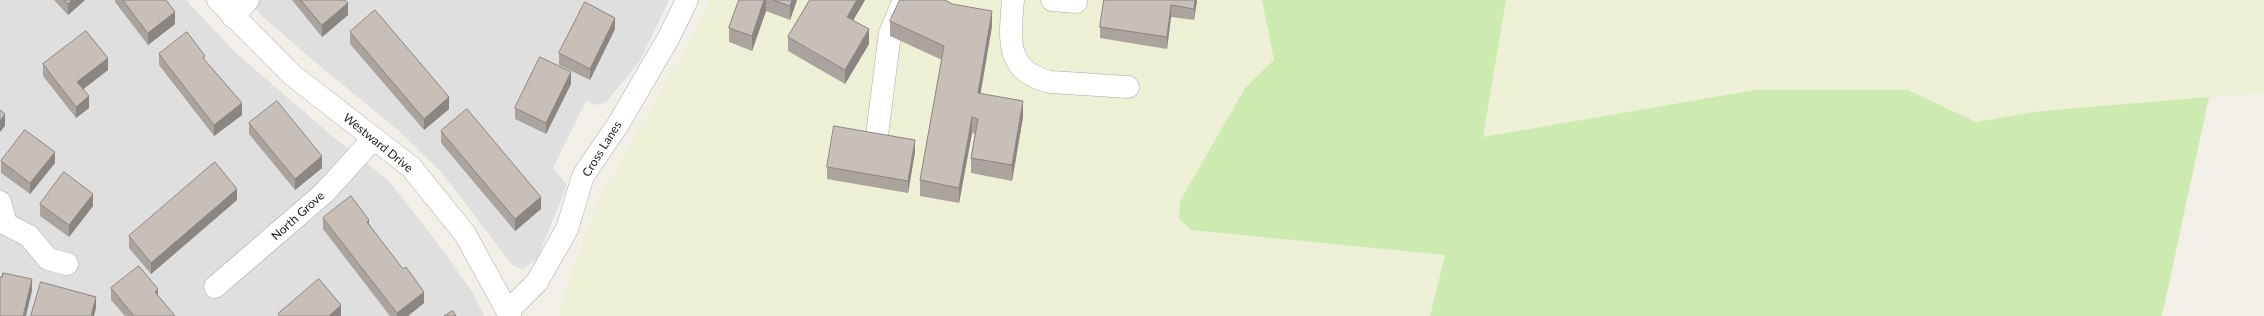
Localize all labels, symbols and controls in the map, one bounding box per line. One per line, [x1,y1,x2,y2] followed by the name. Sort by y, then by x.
[340,111,416,175] street label: Westward Drive
[579,119,625,179] street label: Cross Lanes
[269,189,327,243] street label: North Grove

